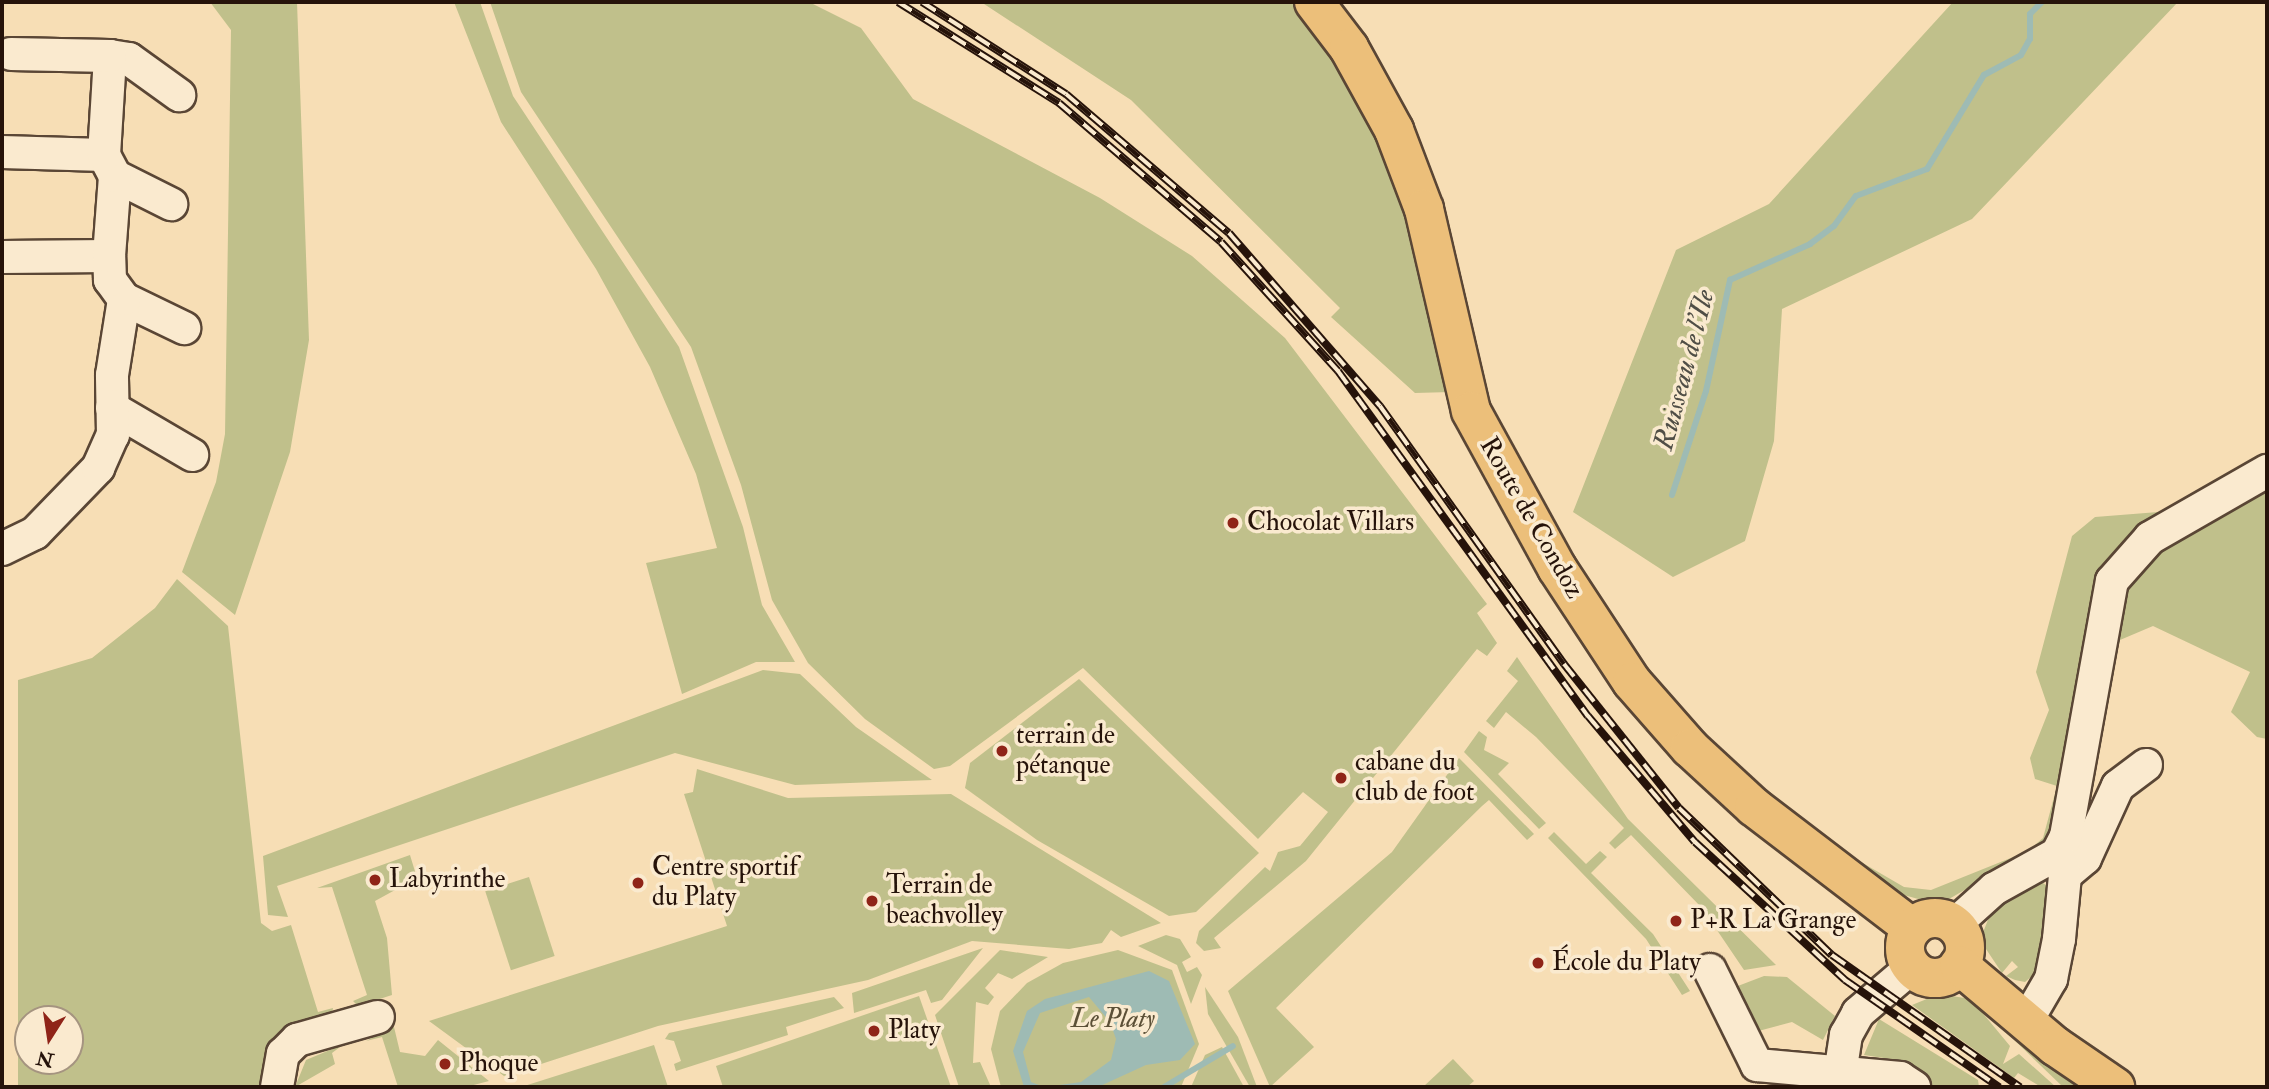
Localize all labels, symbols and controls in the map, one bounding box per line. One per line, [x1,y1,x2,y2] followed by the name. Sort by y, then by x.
[1648,286,1722,454] water label: Ruisseau de l'Ile
[1472,432,1590,604] street label: Route de Condoz
[1247,507,1414,539] place label: Chocolat Villars
[1225,515,1241,531] marker: Chocolat Villars
[1016,720,1115,782] place label: terrain de pétanque
[994,743,1010,759] marker: terrain de pétanque
[1355,747,1475,808] place label: cabane du club de foot
[1333,770,1349,786] marker: cabane du club de foot
[652,852,798,914] place label: Centre sportif du Platy
[389,864,505,896] place label: Labyrinthe
[886,870,1003,931] place label: Terrain de beachvolley
[367,872,383,888] marker: Labyrinthe
[630,875,646,891] marker: Centre sportif du Platy
[864,893,880,909] marker: Terrain de beachvolley
[1690,905,1856,937] place label: P+R La Grange
[1668,913,1684,929] marker: P+R La Grange
[1552,947,1701,979] place label: École du Platy
[1530,955,1546,971] marker: École du Platy
[1071,1004,1155,1036] park label: Le Platy
[14,1005,84,1075] north arrow
[888,1015,940,1047] place label: Platy
[866,1023,882,1039] marker: Platy
[34,1045,56,1072] text: N
[459,1048,538,1080] place label: Phoque
[437,1056,453,1072] marker: Phoque

